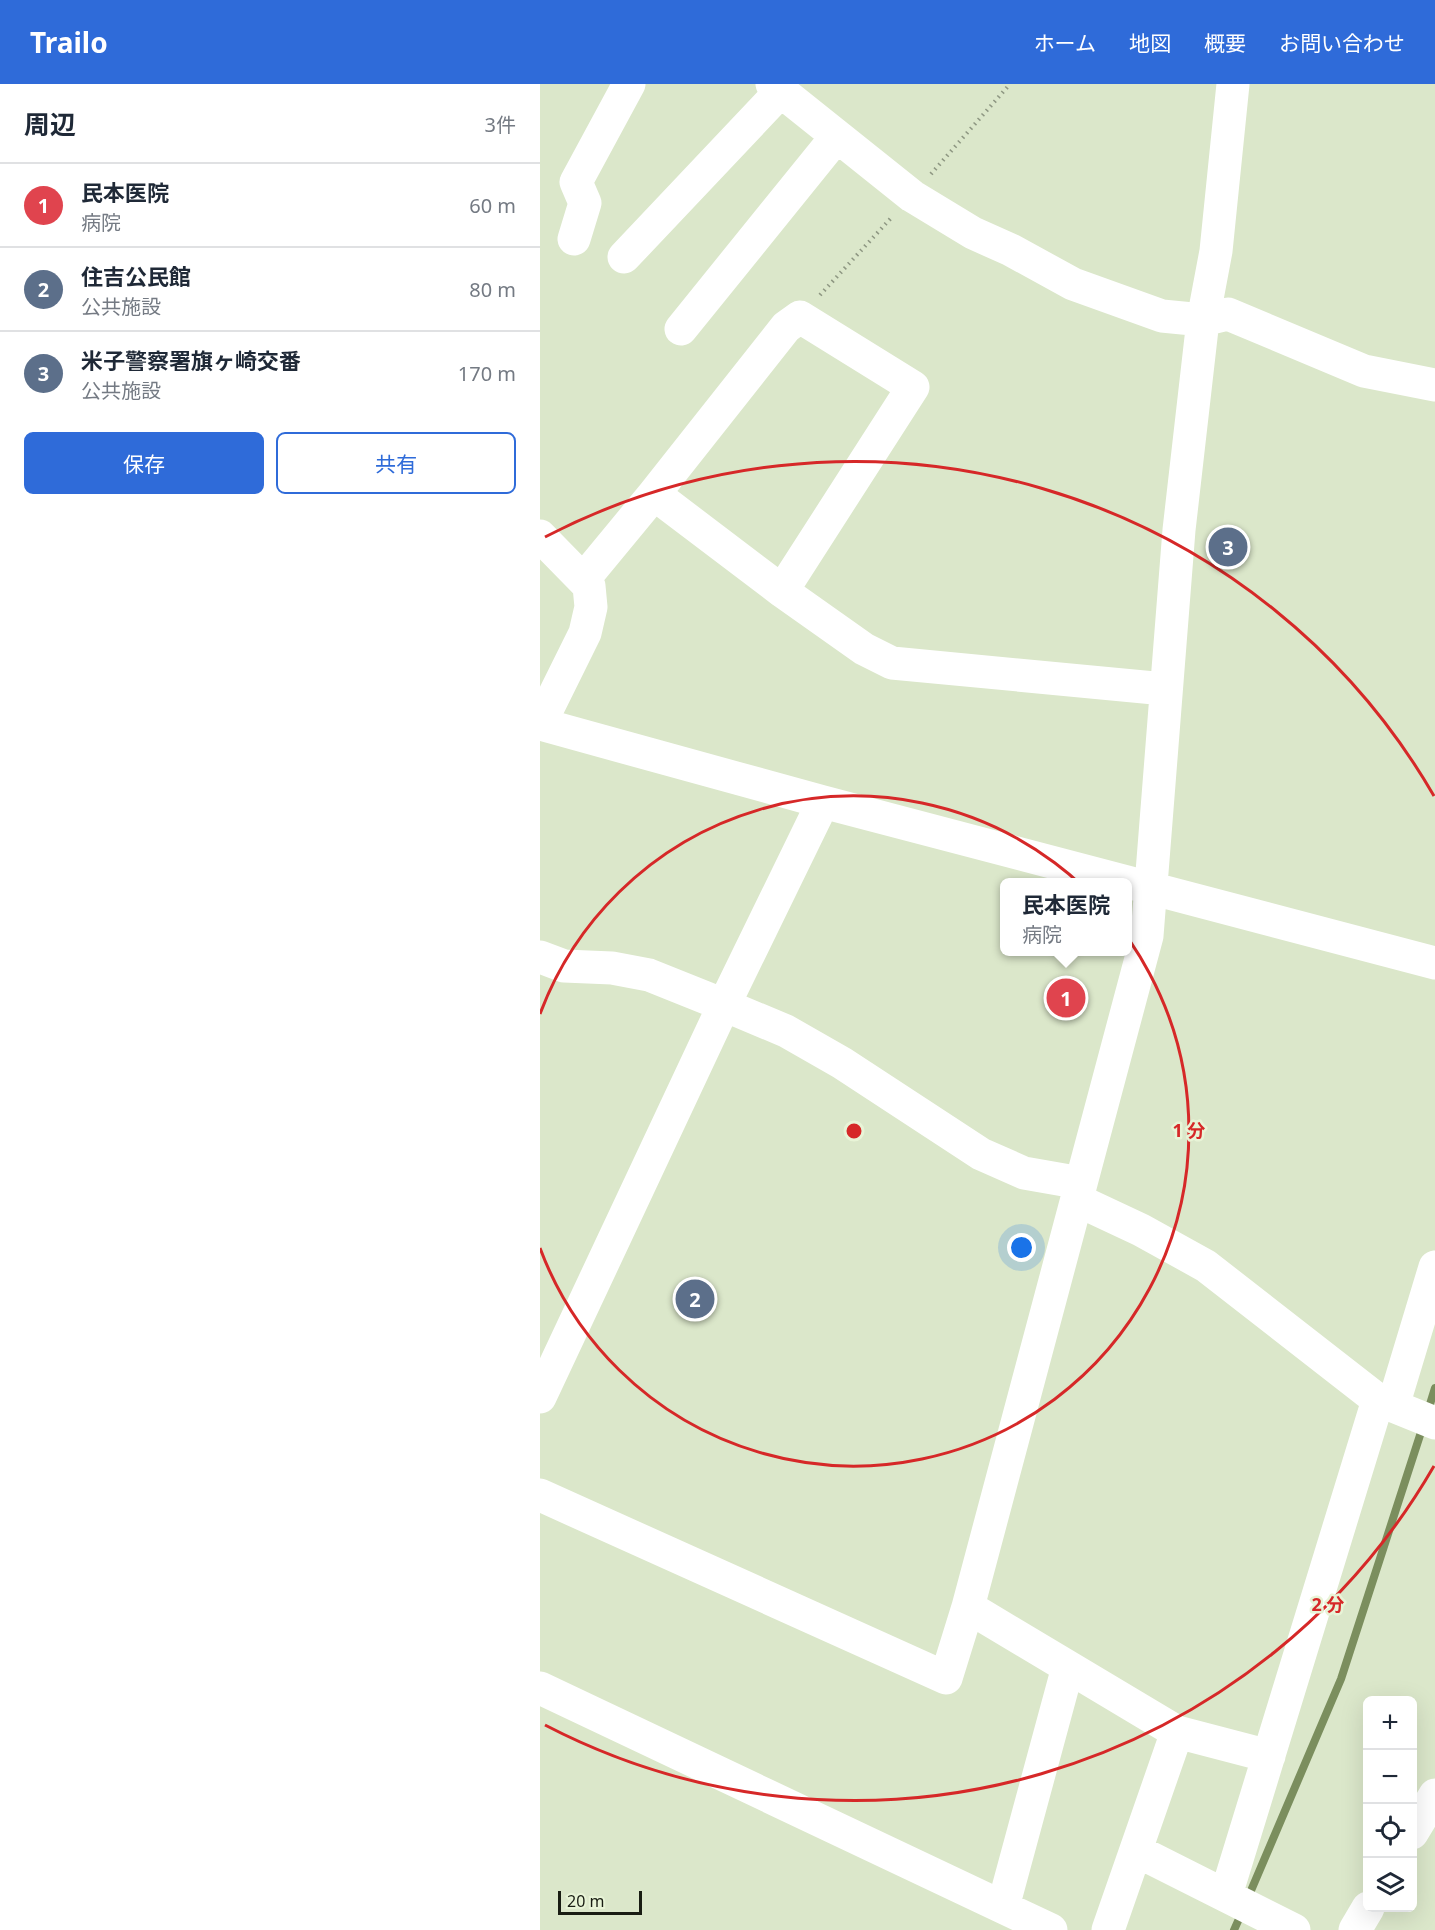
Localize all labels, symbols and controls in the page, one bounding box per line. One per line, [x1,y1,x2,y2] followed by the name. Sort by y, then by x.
[30,23,108,61] text: Trailo
[1034,29,1096,57] text: ホーム
[1129,29,1171,57] text: 地図
[1204,29,1246,57] text: 概要
[1279,29,1405,57] text: お問い合わせ
[24,106,76,142] text: 周辺
[485,111,516,138] text: 3件
[81,177,169,207] text: 民本医院
[38,192,49,219] text: 1
[469,192,516,219] text: 60 m
[81,209,121,236] text: 病院
[81,261,191,291] text: 住吉公民館
[38,276,49,303] text: 2
[469,276,516,303] text: 80 m
[81,293,161,320] text: 公共施設
[81,345,301,375] text: 米子警察署旗ヶ崎交番
[38,360,49,387] text: 3
[458,360,516,387] text: 170 m
[81,377,161,404] text: 公共施設
[24,432,264,494] button: 保存
[276,432,516,494] button: 共有
[1208,524,1248,570] pin: 3
[1000,878,1132,956] popup
[1022,889,1110,919] text: 民本医院
[1022,921,1062,948] text: 病院
[1046,976,1086,1020] pin: 1
[1173,1118,1205,1142] text: 1 分
[844,1121,864,1141] centre of rings
[1007,1233,1036,1262] your location
[676,1276,714,1322] pin: 2
[1312,1592,1344,1616] text: 2 分
[1363,1696,1417,1912] map controls
[1363,1696,1417,1750] button: +
[1363,1750,1417,1804] button: −
[1363,1804,1417,1858] button: locate
[1363,1858,1417,1912] button: layers
[558,1888,642,1916] scale bar
[567,1890,604,1912] text: 20 m

